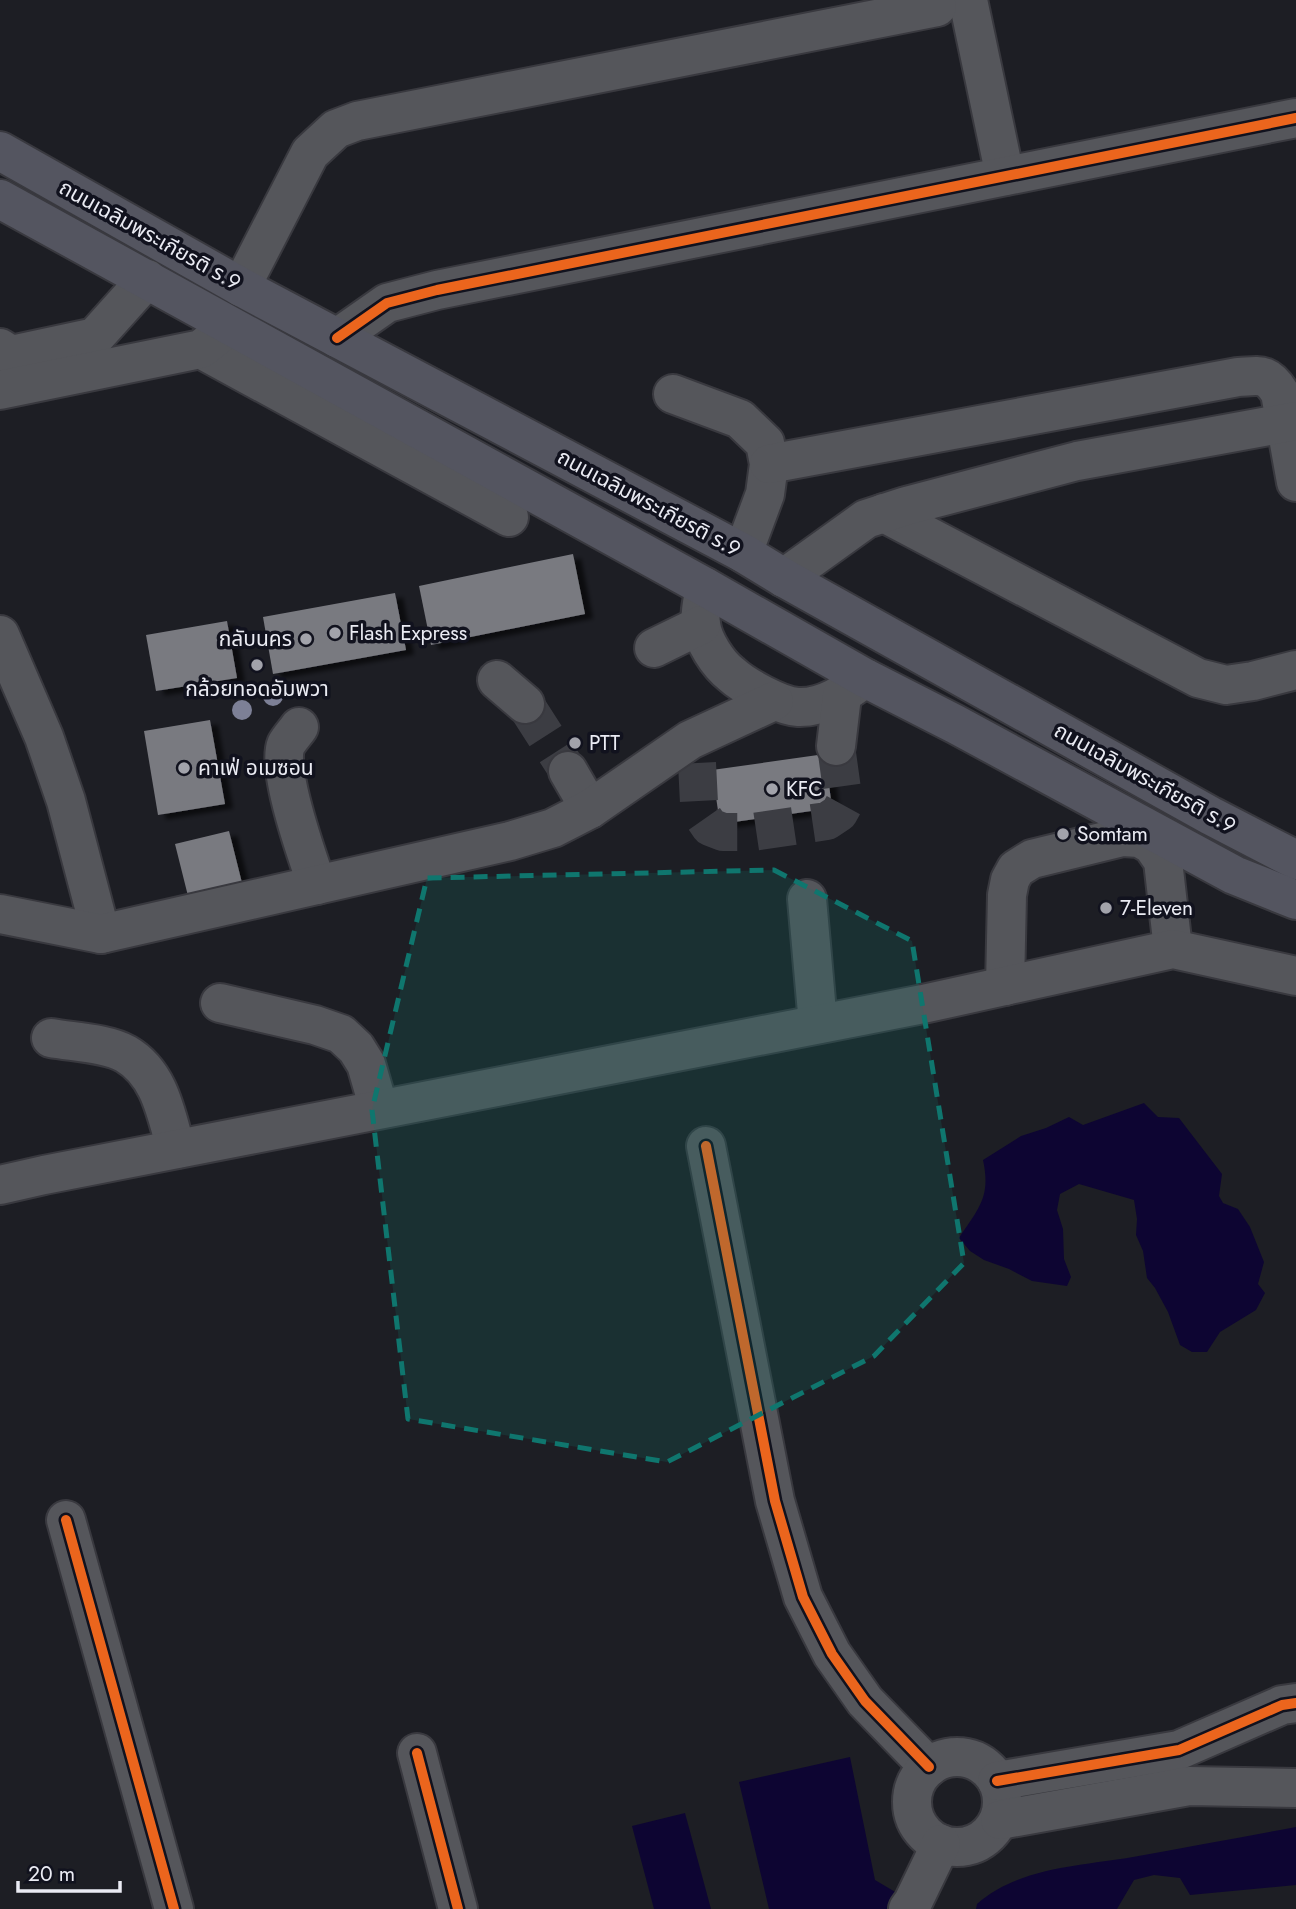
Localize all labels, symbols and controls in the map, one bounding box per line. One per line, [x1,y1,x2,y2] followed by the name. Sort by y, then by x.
[54,173,246,297] street label: ถนนเฉลิมพระเกียรติ ร.9
[552,442,746,564] street label: ถนนเฉลิมพระเกียรติ ร.9
[349,618,467,648] place label: Flash Express
[219,624,292,654] place label: กลับนคร
[327,625,343,641] marker: Flash Express
[298,631,314,647] marker: กลับนคร
[249,657,265,673] marker: กล้วยทอดอัมพวา
[185,674,329,704] place label: กล้วยทอดอัมพวา
[1049,716,1241,840] street label: ถนนเฉลิมพระเกียรติ ร.9
[589,728,620,758] place label: PTT
[567,735,583,751] marker: PTT
[198,753,314,783] place label: คาเฟ่ อเมซอน
[176,760,192,776] marker: คาเฟ่ อเมซอน
[786,774,823,804] place label: KFC
[764,781,780,797] marker: KFC
[1077,819,1148,849] place label: Somtam
[1055,826,1071,842] marker: Somtam
[1120,893,1193,923] place label: 7-Eleven
[1098,900,1114,916] marker: 7-Eleven
[18,1850,119,1894] scale bar
[28,1859,75,1889] text: 20 m

